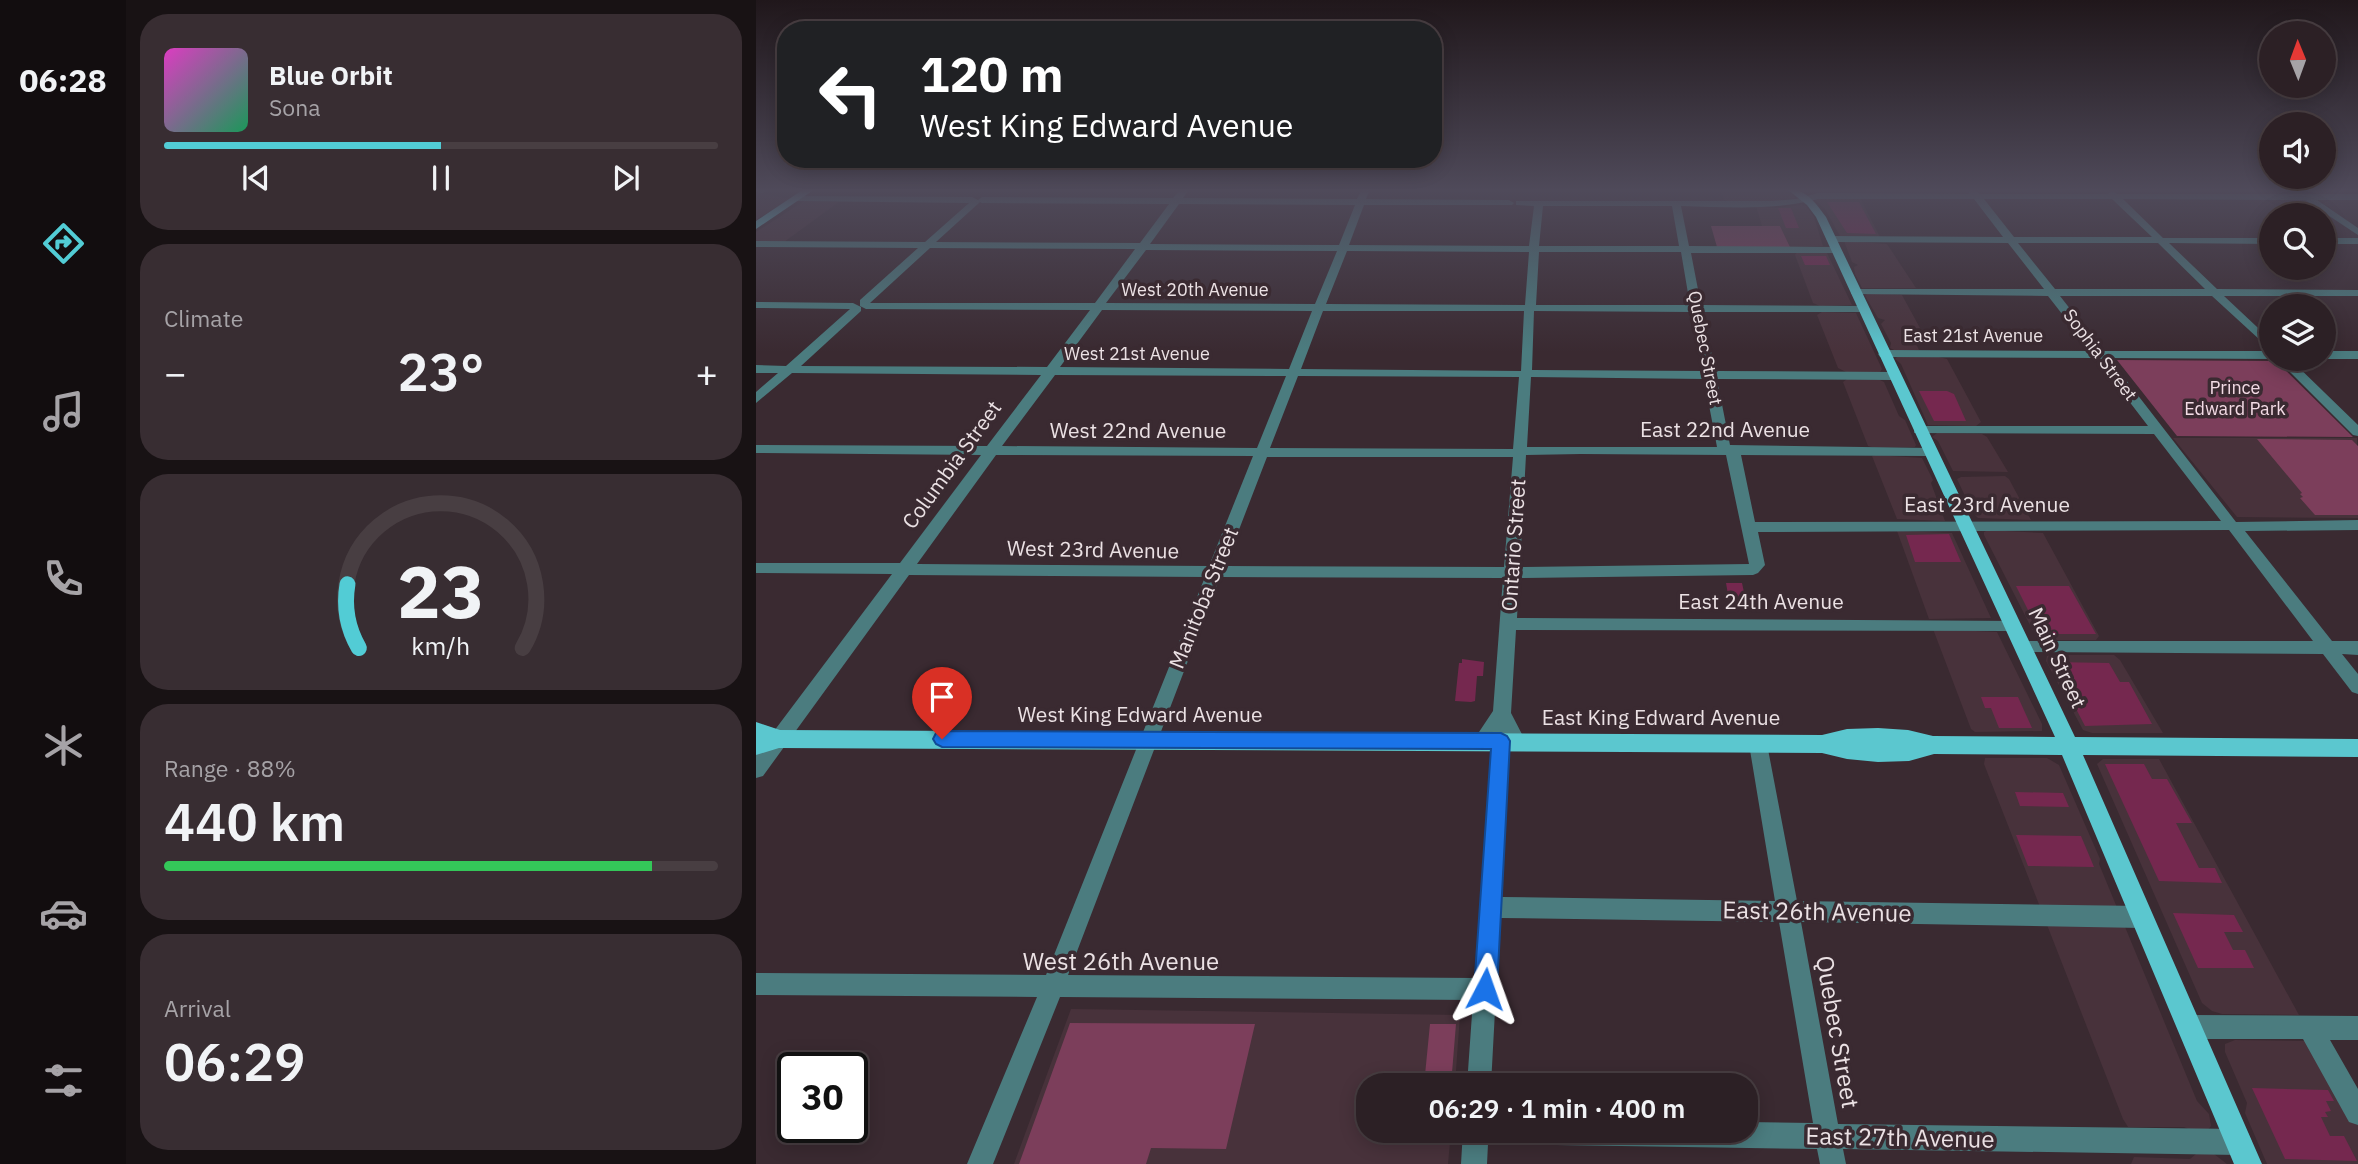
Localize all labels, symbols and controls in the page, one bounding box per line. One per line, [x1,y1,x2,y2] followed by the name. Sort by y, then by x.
[2259,21,2336,98] north arrow
[2259,21,2336,371] map controls
[920,42,1064,105] text: 120 m
[805,49,896,140] icon: left
[269,58,393,92] text: Blue Orbit
[19,59,107,101] text: 06:28
[269,92,321,122] text: Sona
[920,104,1293,146] text: West King Edward Avenue
[2259,112,2336,189] button: sound
[237,159,275,197] icon: previous
[422,159,460,197] icon: pause
[607,159,645,197] icon: next
[2259,203,2336,280] button: search
[39,219,88,268] icon: directions
[1121,278,1269,301] street label: West 20th Avenue
[1683,289,1728,407] street label: Quebec Street
[2259,294,2336,371] button: layers
[164,303,243,333] text: Climate
[2058,304,2142,405] street label: Sophia Street
[1903,324,2043,347] street label: East 21st Avenue
[398,338,484,405] text: 23°
[1064,342,1210,365] street label: West 21st Avenue
[164,348,187,397] text: −
[695,348,718,397] text: +
[2184,376,2286,420] park label: Prince Edward Park
[39,387,88,436] icon: music
[895,395,1007,534] street label: Columbia Street
[1640,415,1810,443] street label: East 22nd Avenue
[1050,416,1226,444] street label: West 22nd Avenue
[1494,478,1532,612] street label: Ontario Street
[1904,490,2070,518] street label: East 23rd Avenue
[1162,523,1244,673] street label: Manitoba Street
[1007,533,1179,565] street label: West 23rd Avenue
[397,543,485,638] text: 23
[39,554,88,603] icon: phone
[1678,587,1844,615] street label: East 24th Avenue
[2022,603,2093,712] street label: Main Street
[412,629,470,662] text: km/h
[912,667,972,739] pin
[923,678,961,716] icon: arrive
[1017,700,1263,728] street label: West King Edward Avenue
[1542,703,1780,731] street label: East King Edward Avenue
[39,721,88,770] icon: climate
[164,753,296,783] text: Range · 88%
[164,788,345,855] text: 440 km
[39,889,88,938] icon: car
[1722,893,1912,929] street label: East 26th Avenue
[1023,945,1219,977] street label: West 26th Avenue
[1448,952,1522,1026] position arrow
[1809,953,1867,1111] street label: Quebec Street
[164,993,231,1023] text: Arrival
[164,1028,305,1095] text: 06:29
[777,1052,868,1143] speed limit sign: 30
[39,1056,88,1105] icon: filters
[1429,1091,1685,1125] text: 06:29 · 1 min · 400 m
[1805,1119,1995,1155] street label: East 27th Avenue

